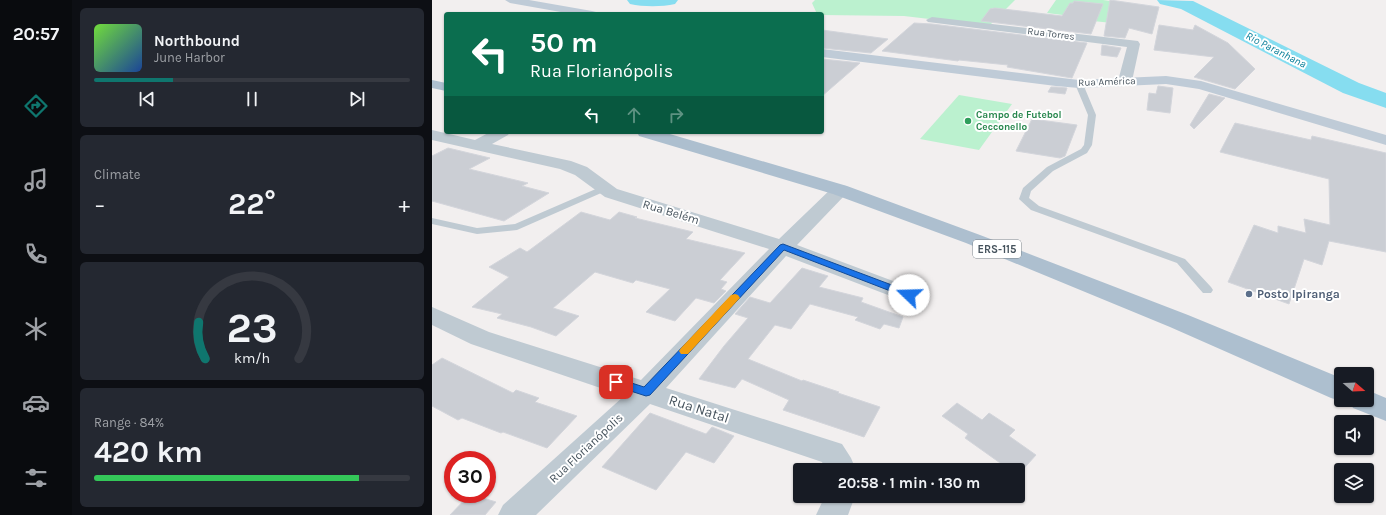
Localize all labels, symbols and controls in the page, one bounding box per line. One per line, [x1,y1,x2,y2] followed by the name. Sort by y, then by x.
[13,23,59,45] text: 20:57
[1027,25,1075,43] street label: Rua Torres
[530,26,598,59] text: 50 m
[464,28,516,80] icon: left
[1244,29,1309,71] water label: Rio Paranhana
[154,32,240,50] text: Northbound
[154,50,225,65] text: June Harbor
[530,60,673,82] text: Rua Florianópolis
[1078,75,1136,89] street label: Rua América
[136,88,158,110] icon: previous
[241,88,263,110] icon: pause
[346,88,368,110] icon: next
[22,92,50,120] icon: directions
[581,104,603,126] icon: left
[623,104,645,126] icon: ahead
[665,104,687,126] icon: right
[976,109,1062,133] place label: Campo de Futebol Cecconello
[963,116,973,126] marker: Campo de Futebol Cecconello
[22,166,50,194] icon: music
[94,167,140,182] text: Climate
[228,186,276,222] text: 22°
[94,192,106,218] text: −
[398,192,410,218] text: +
[641,197,701,227] street label: Rua Belém
[22,240,50,268] icon: phone
[973,240,1021,258] road number: ERS-115
[888,274,930,316] position arrow
[1257,287,1340,301] place label: Posto Ipiranga
[1244,289,1254,299] marker: Posto Ipiranga
[226,304,278,352] text: 23
[22,315,50,343] icon: climate
[234,349,270,366] text: km/h
[599,365,633,399] pin
[1334,367,1374,407] north arrow
[1334,367,1374,503] map controls
[605,371,627,393] icon: arrive
[22,389,50,417] icon: car
[667,391,731,427] street label: Rua Natal
[546,410,626,486] street label: Rua Florianópolis
[94,415,164,430] text: Range · 84%
[1334,415,1374,455] button: sound
[94,434,203,470] text: 420 km
[444,451,496,503] speed limit sign: 30
[1334,463,1374,503] button: layers
[22,464,50,492] icon: filters
[838,474,980,492] text: 20:58 · 1 min · 130 m

